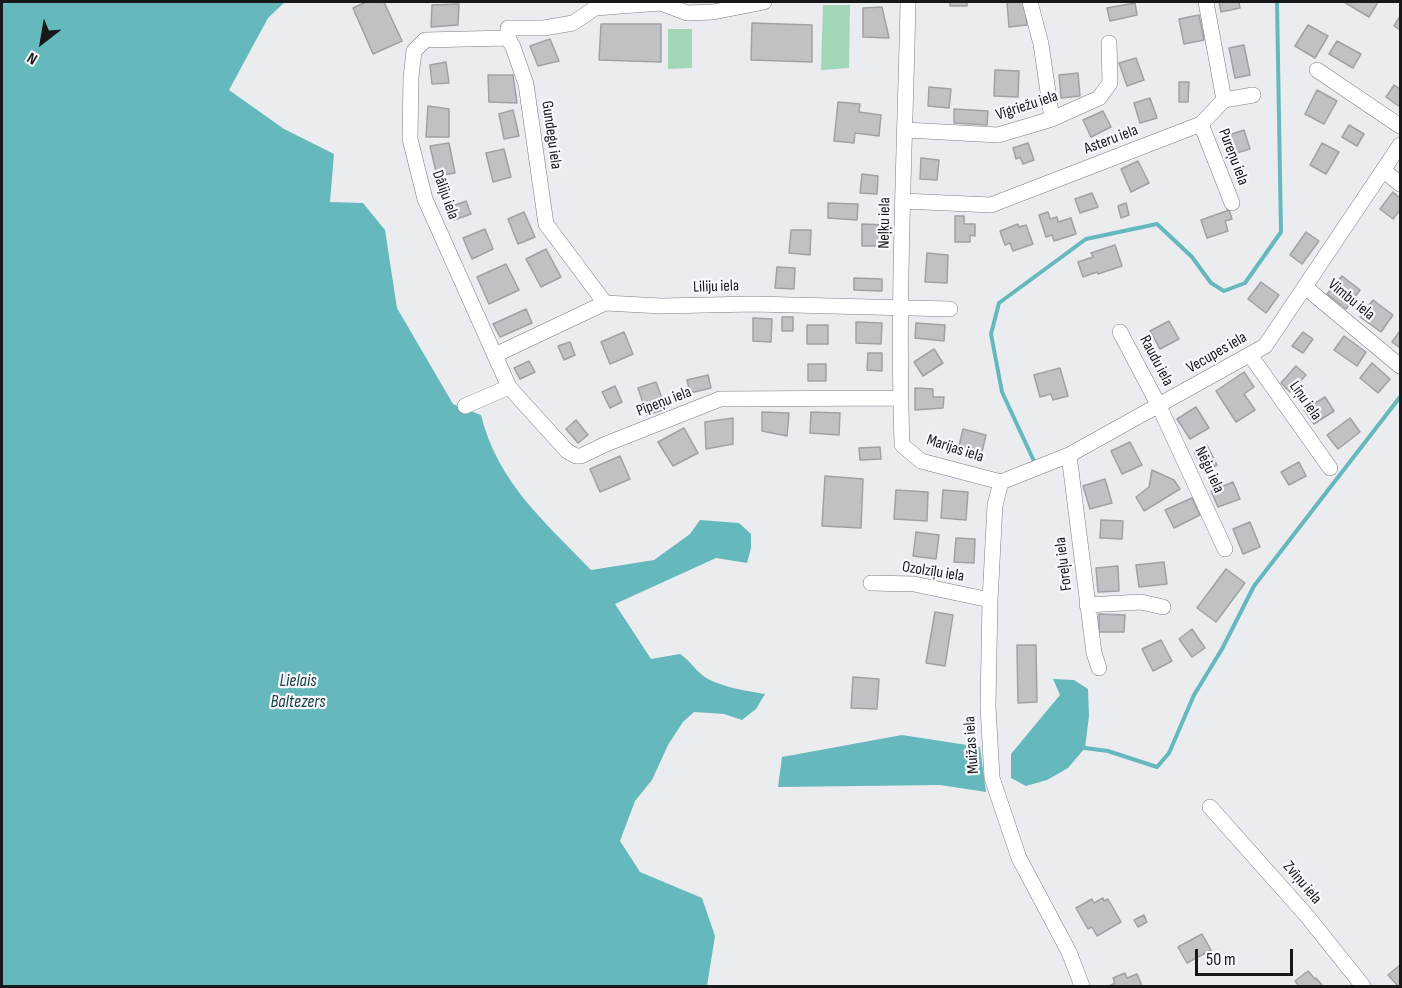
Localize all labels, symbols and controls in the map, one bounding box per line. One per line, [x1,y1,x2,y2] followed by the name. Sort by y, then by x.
[12,12,72,72] north arrow
[24,48,41,68] text: N
[994,87,1060,125] street label: Vīgriežu iela
[537,100,565,170] street label: Gundegu iela
[1081,121,1141,159] street label: Asteru iela
[1213,126,1253,188] street label: Pureņu iela
[427,168,463,222] street label: Dāliju iela
[875,197,895,249] street label: Neļķu iela
[1324,275,1378,325] street label: Vimbu iela
[693,277,739,297] street label: Liliju iela
[1184,328,1250,378] street label: Vecupes iela
[1135,332,1177,390] street label: Raudu iela
[1285,378,1325,424] street label: Līņu iela
[634,383,694,421] street label: Pīpeņu iela
[924,431,986,467] street label: Marijas iela
[1190,444,1228,496] street label: Nēģu iela
[1051,536,1077,592] street label: Foreļu iela
[901,558,965,586] street label: Ozolzīļu iela
[270,670,326,712] water label: Lielais Baltezers
[960,715,984,775] street label: Muižas iela
[1279,858,1325,908] street label: Zvīņu iela
[1198,937,1296,975] scale bar
[1206,949,1236,970] text: 50 m

